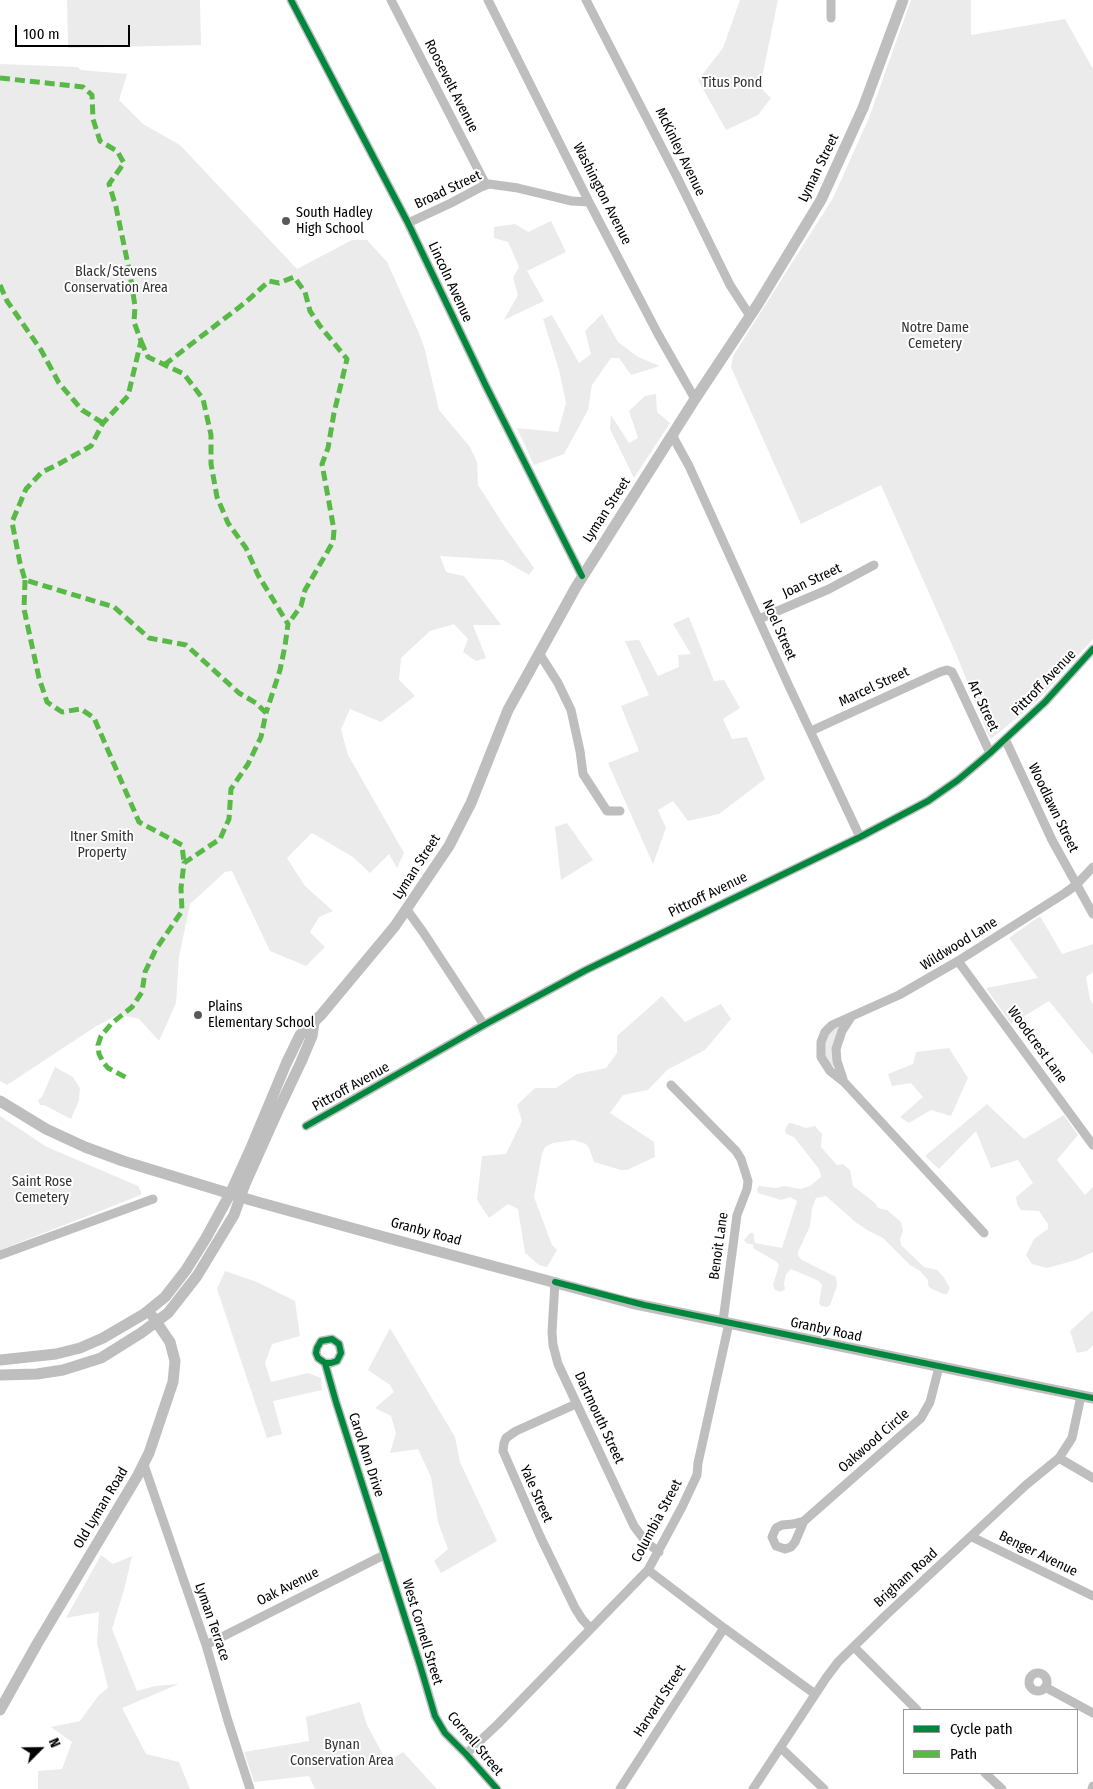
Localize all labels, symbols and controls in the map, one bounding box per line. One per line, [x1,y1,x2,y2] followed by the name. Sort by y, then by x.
[18,15,132,47] scale bar
[23,25,60,43] text: 100 m
[420,37,482,135] street label: Roosevelt Avenue
[702,75,762,91] park label: Titus Pond
[651,105,709,199] street label: McKinley Avenue
[795,131,843,205] street label: Lyman Street
[569,140,635,248] street label: Washington Avenue
[412,167,484,213] street label: Broad Street
[296,205,372,238] place label: South Hadley High School
[280,215,292,227] marker: South Hadley High School
[424,239,476,325] street label: Lincoln Avenue
[64,264,168,296] park label: Black/Stevens Conservation Area
[901,320,969,352] park label: Notre Dame Cemetery
[580,474,634,546] street label: Lyman Street
[780,560,844,602] street label: Joan Street
[758,597,800,663] street label: Noel Street
[1008,646,1080,720] street label: Pittroff Avenue
[836,663,912,711] street label: Marcel Street
[964,678,1002,734] street label: Art Street
[1024,761,1082,855] street label: Woodlawn Street
[70,829,134,862] park label: Itner Smith Property
[390,831,444,903] street label: Lyman Street
[666,869,750,921] street label: Pittroff Avenue
[918,914,1000,974] street label: Wildwood Lane
[208,999,315,1032] place label: Plains Elementary School
[1003,1003,1071,1087] street label: Woodcrest Lane
[192,1009,204,1021] marker: Plains Elementary School
[309,1059,393,1115] street label: Pittroff Avenue
[12,1174,72,1206] park label: Saint Rose Cemetery
[706,1211,732,1281] street label: Benoit Lane
[389,1214,463,1250] street label: Granby Road
[789,1314,863,1346] street label: Granby Road
[570,1369,628,1467] street label: Dartmouth Street
[835,1406,913,1476] street label: Oakwood Circle
[344,1411,388,1499] street label: Carol Ann Drive
[516,1463,556,1525] street label: Yale Street
[70,1464,132,1552] street label: Old Lyman Road
[628,1477,686,1565] street label: Columbia Street
[996,1528,1080,1580] street label: Benger Avenue
[871,1545,941,1611] street label: Brigham Road
[254,1564,322,1610] street label: Oak Avenue
[398,1577,446,1687] street label: West Cornell Street
[191,1581,233,1663] street label: Lyman Terrace
[630,1662,690,1740] street label: Harvard Street
[443,1709,507,1779] street label: Cornell Street
[903,1709,1078,1774] legend
[950,1720,1013,1738] text: Cycle path
[15,1724,65,1774] north arrow
[45,1736,64,1750] text: N
[290,1737,394,1770] park label: Bynan Conservation Area
[950,1745,977,1763] text: Path

